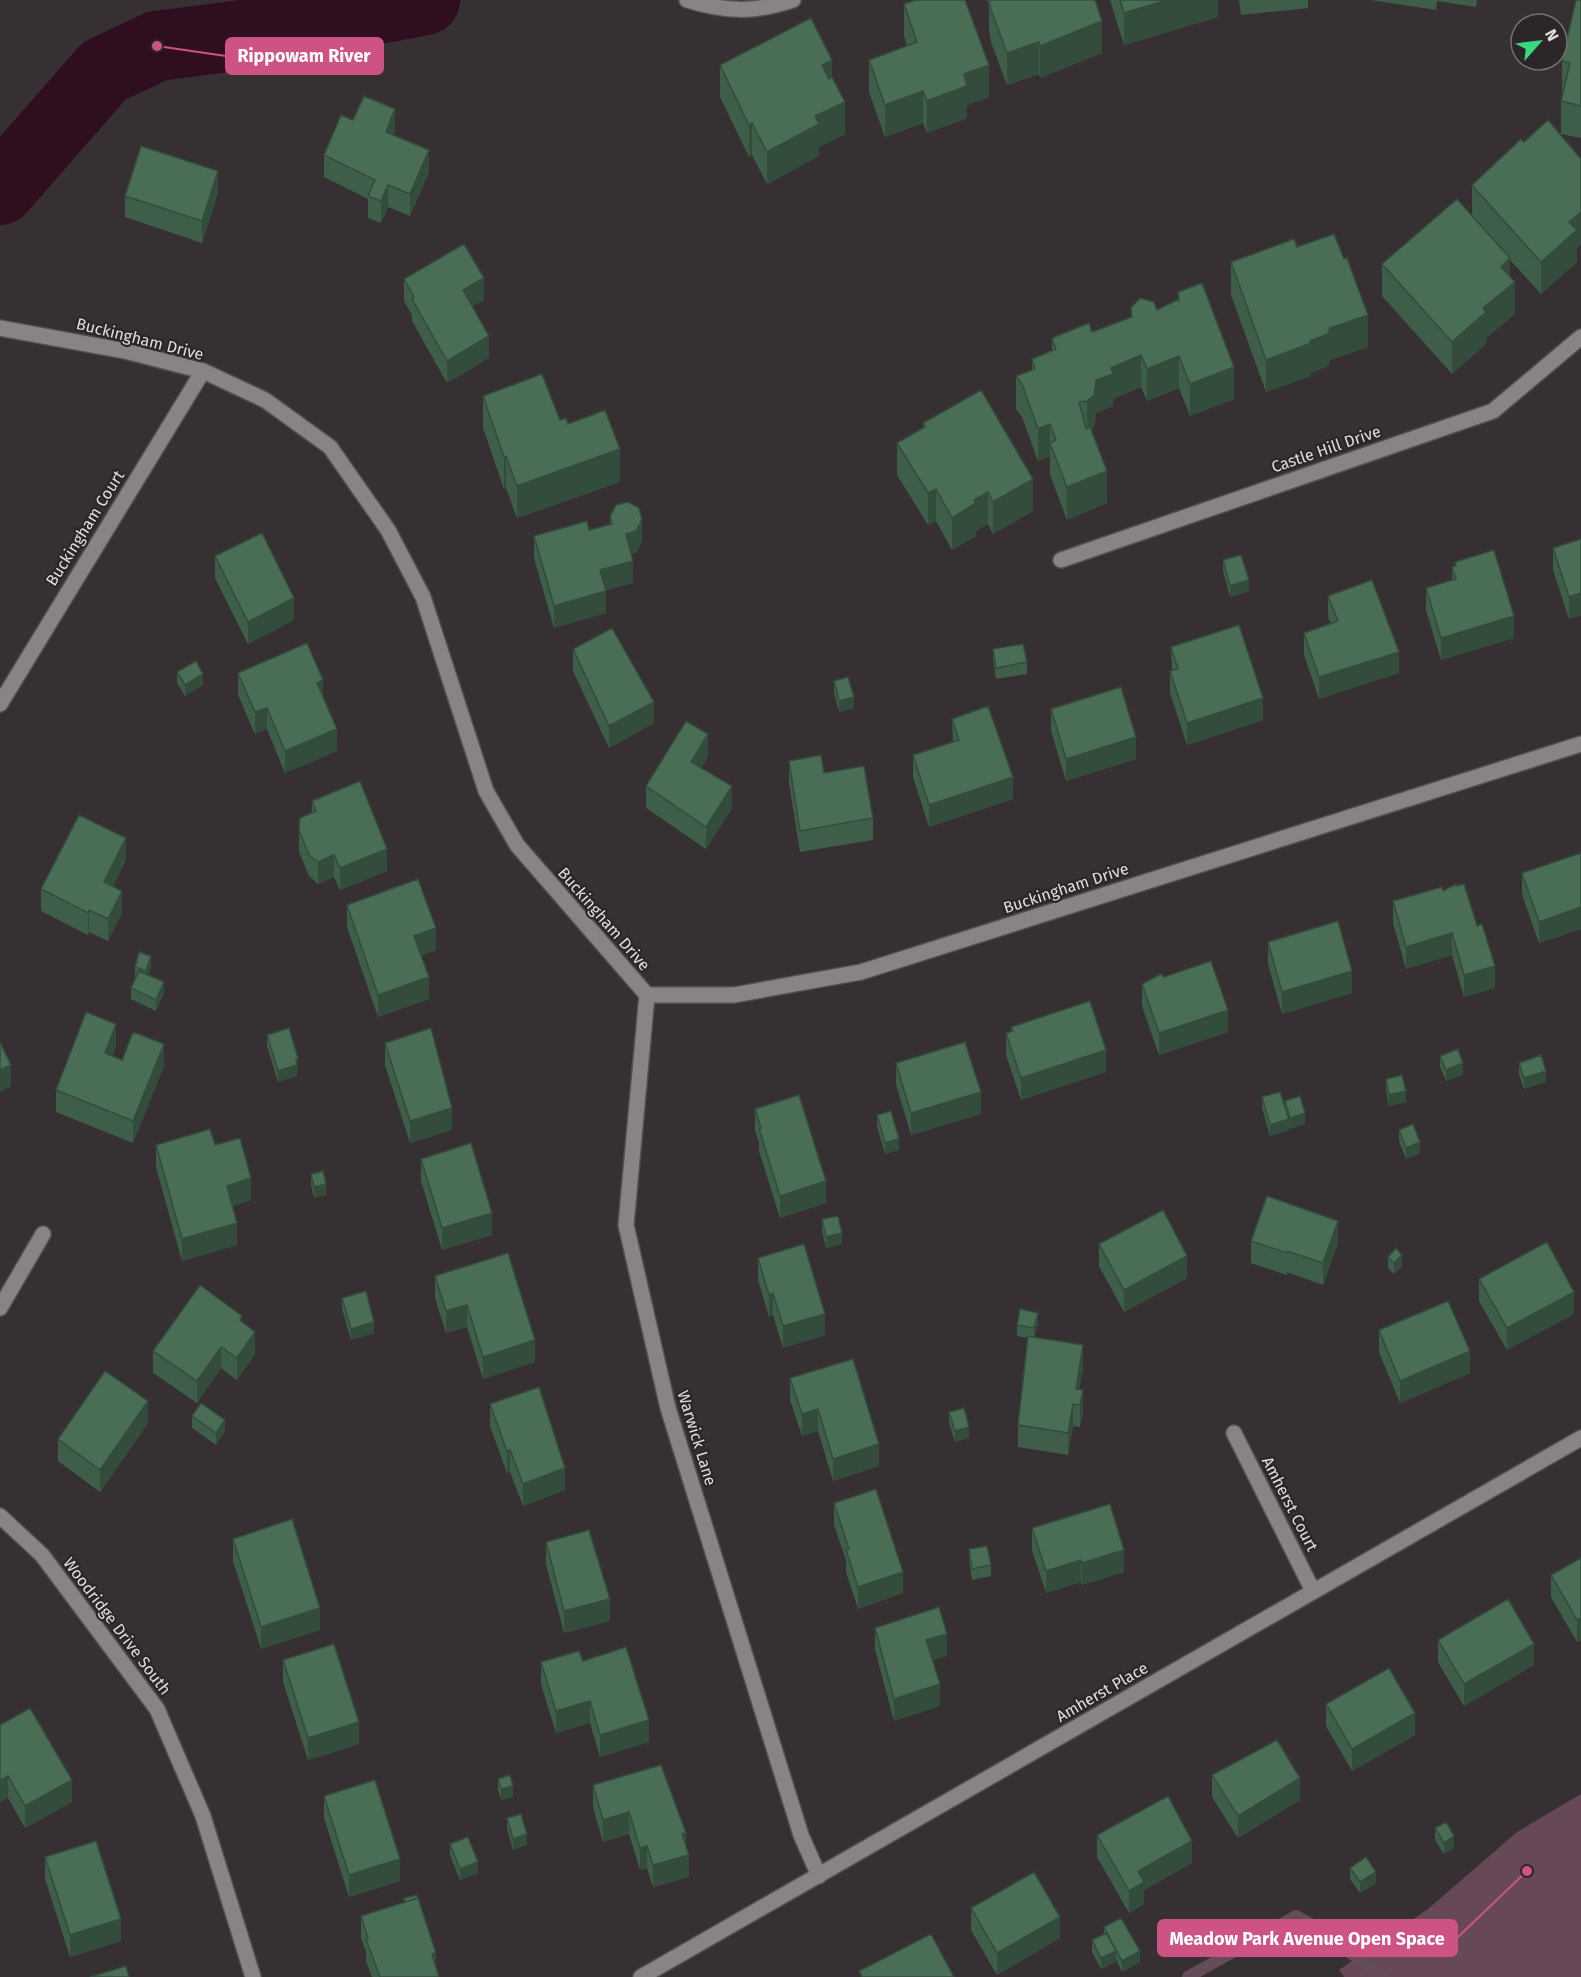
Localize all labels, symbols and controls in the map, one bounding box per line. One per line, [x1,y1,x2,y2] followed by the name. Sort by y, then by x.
[1509,12,1569,72] north arrow
[1541,26,1563,44] text: N
[226,38,383,74] callout: Rippowam River
[237,45,371,67] text: Rippowam River
[74,314,206,364] street label: Buckingham Drive
[1269,421,1383,477] street label: Castle Hill Drive
[42,467,128,589] street label: Buckingham Court
[1001,859,1131,917] street label: Buckingham Drive
[554,863,654,975] street label: Buckingham Drive
[674,1388,720,1488] street label: Warwick Lane
[1258,1454,1322,1555] street label: Amherst Court
[59,1554,175,1698] street label: Woodridge Drive South
[1053,1658,1151,1726] street label: Amherst Place
[1158,1920,1457,1956] callout: Meadow Park Avenue Open Space
[1169,1928,1445,1950] text: Meadow Park Avenue Open Space

